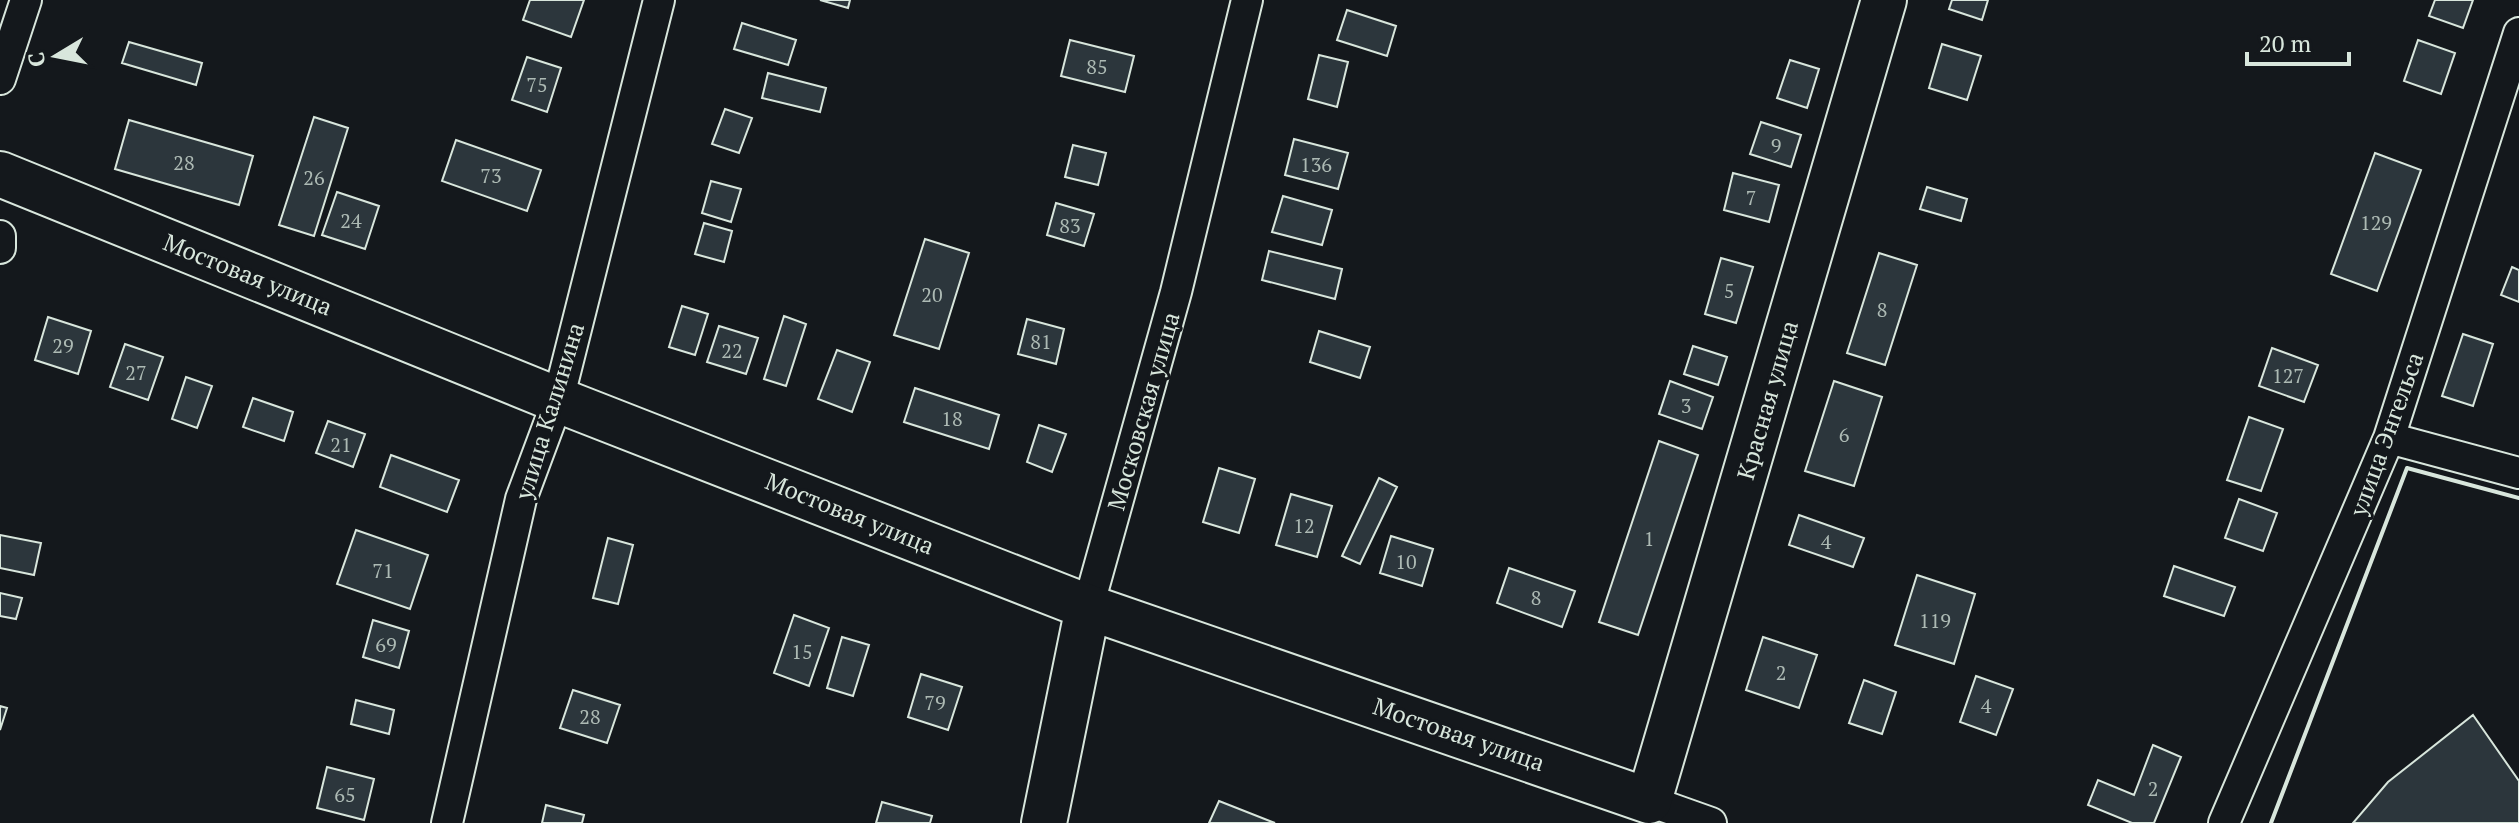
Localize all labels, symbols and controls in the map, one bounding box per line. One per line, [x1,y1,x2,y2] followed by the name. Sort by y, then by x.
[16,16,96,96] north arrow
[2247,16,2349,66] scale bar
[2259,27,2311,59] text: 20 m
[20,50,51,69] text: С
[1086,53,1108,80] house number: 85
[526,71,548,98] house number: 75
[1771,132,1781,159] house number: 9
[173,149,195,176] house number: 28
[1300,151,1332,178] house number: 136
[480,162,502,189] house number: 73
[303,164,325,191] house number: 26
[1746,184,1756,211] house number: 7
[340,207,362,234] house number: 24
[2360,209,2392,236] house number: 129
[1059,212,1081,239] house number: 83
[159,226,337,322] street label: Мостовая улица
[1724,277,1734,304] house number: 5
[921,281,943,308] house number: 20
[1877,296,1887,323] house number: 8
[1099,308,1187,514] street label: Московская улица
[1729,317,1805,483] street label: Красная улица
[507,319,591,504] street label: улица Калинина
[1030,328,1052,355] house number: 81
[52,332,74,359] house number: 29
[721,337,743,364] house number: 22
[2341,348,2430,521] street label: улица Энгельса
[125,359,147,386] house number: 27
[2272,362,2304,389] house number: 127
[1681,392,1691,419] house number: 3
[941,405,963,432] house number: 18
[1839,421,1850,448] house number: 6
[330,431,352,458] house number: 21
[761,465,939,561] street label: Мостовая улица
[1293,512,1315,539] house number: 12
[1644,525,1654,552] house number: 1
[1821,528,1832,555] house number: 4
[1395,548,1417,575] house number: 10
[372,557,394,584] house number: 71
[1531,584,1541,611] house number: 8
[1919,607,1951,634] house number: 119
[375,631,397,658] house number: 69
[791,638,813,665] house number: 15
[1776,659,1786,686] house number: 2
[924,689,946,716] house number: 79
[1369,690,1549,778] street label: Мостовая улица
[1981,692,1992,719] house number: 4
[579,703,601,730] house number: 28
[2148,775,2158,802] house number: 2
[334,781,356,808] house number: 65

